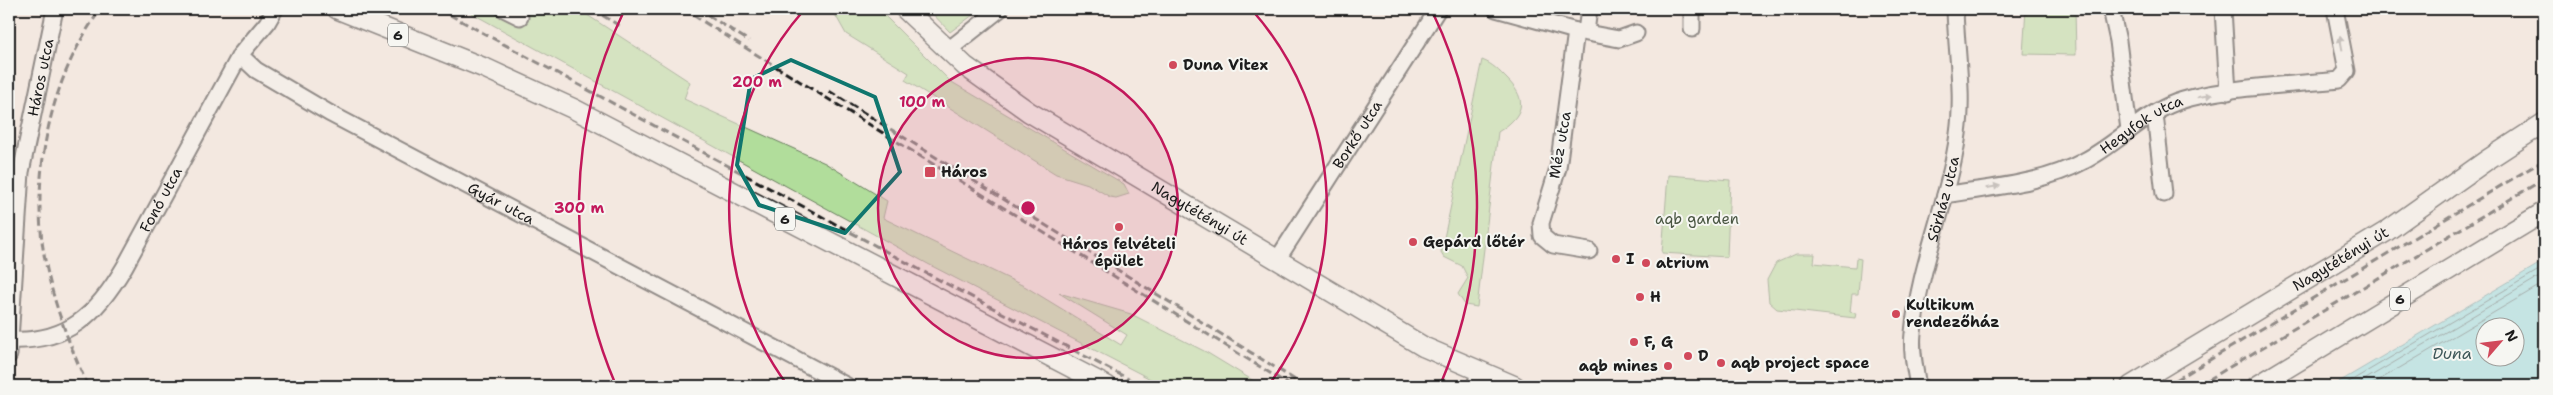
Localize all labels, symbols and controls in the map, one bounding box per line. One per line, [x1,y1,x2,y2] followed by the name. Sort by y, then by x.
[388,24,408,46] road number: 6
[2337,34,2345,50] one-way arrow
[23,36,59,118] street label: Háros utca
[1183,55,1269,75] place label: Duna Vitex
[1167,59,1179,71] marker: Duna Vitex
[732,72,782,92] text: 200 m
[2096,91,2186,159] street label: Hegyfok utca
[899,92,945,112] text: 100 m
[2197,92,2213,100] one-way arrow
[1328,96,1387,173] street label: Borkő utca
[1544,109,1576,180] street label: Méz utca
[1922,154,1964,244] street label: Sörház utca
[941,162,987,182] place label: Háros
[135,163,187,236] street label: Fonó utca
[923,165,937,179] marker: Háros
[1148,177,1251,250] street label: Nagytétényi út
[464,178,538,230] street label: Gyár utca
[1986,183,2002,191] one-way arrow
[554,198,604,218] text: 300 m
[1019,199,1037,217] centre of rings
[775,208,795,230] road number: 6
[1655,209,1739,229] park label: aqb garden
[1113,221,1125,233] marker: Háros felvételi épület
[2289,222,2392,296] street label: Nagytétényi út
[1423,232,1525,252] place label: Gepárd lőtér
[1062,234,1176,271] place label: Háros felvételi épület
[1407,236,1419,248] marker: Gepárd lőtér
[1626,249,1634,269] place label: I
[1610,253,1622,265] marker: I
[1656,253,1709,273] place label: atrium
[1640,257,1652,269] marker: atrium
[1650,287,1661,307] place label: H
[2390,288,2410,310] road number: 6
[1634,291,1646,303] marker: H
[1906,295,2000,332] place label: Kultikum rendezőház
[1890,308,1902,320] marker: Kultikum rendezőház
[2476,318,2526,368] north arrow
[2501,327,2522,345] text: N
[1644,332,1673,352] place label: F, G
[1628,336,1640,348] marker: F, G
[2432,343,2472,364] water label: Duna
[1698,346,1709,366] place label: D
[1682,350,1694,362] marker: D
[1731,353,1869,373] place label: aqb project space
[1579,356,1658,376] place label: aqb mines
[1715,357,1727,369] marker: aqb project space
[1662,360,1674,372] marker: aqb mines

